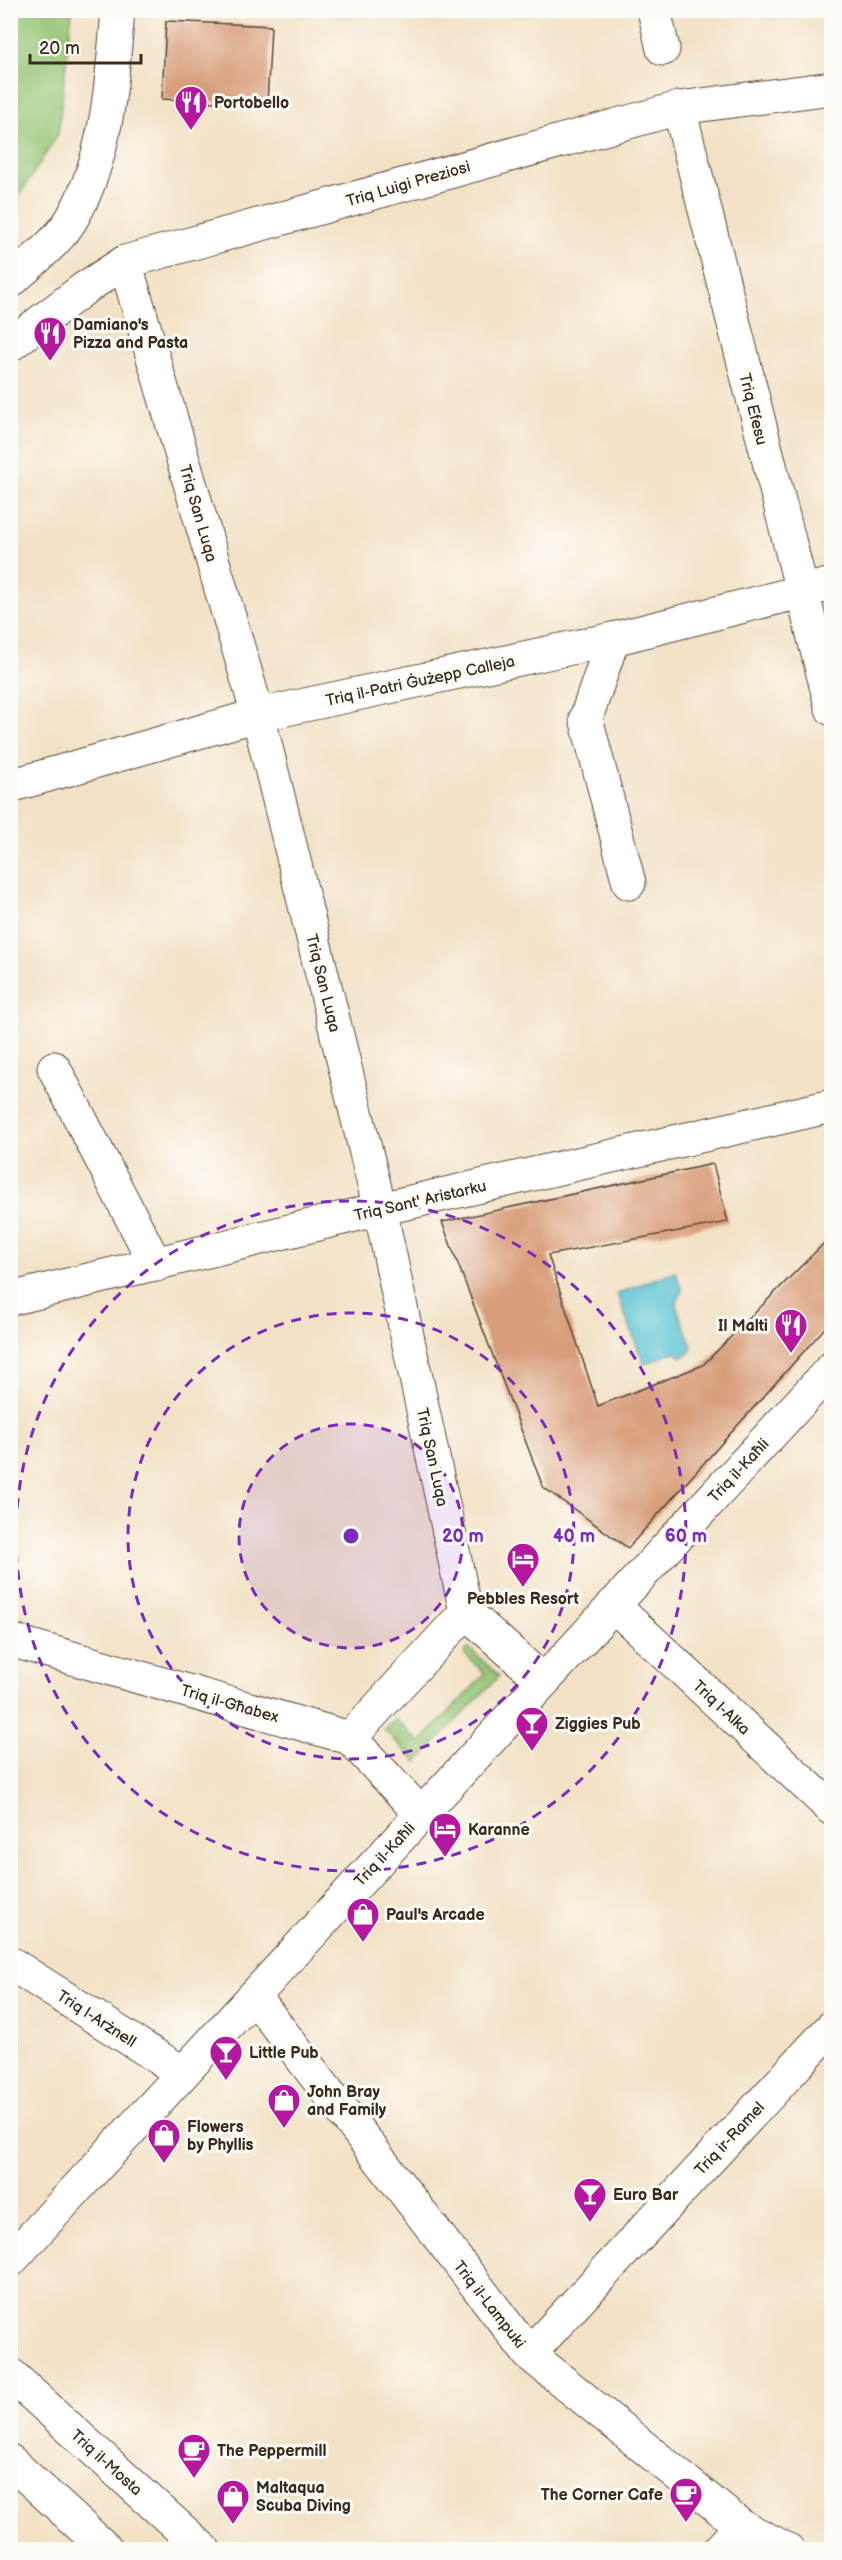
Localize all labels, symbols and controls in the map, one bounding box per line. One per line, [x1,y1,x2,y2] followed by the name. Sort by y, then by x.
[30,27,141,65] scale bar
[39,38,80,59] text: 20 m
[173,84,209,131] restaurant icon: Portobello
[214,94,289,113] place label: Portobello
[344,158,473,211] street label: Triq Luigi Preziosi
[32,315,68,362] restaurant icon: Damiano's Pizza and Pasta
[73,316,188,353] place label: Damiano's Pizza and Pasta
[734,372,771,447] street label: Triq Efesu
[175,463,221,564] street label: Triq San Luqa
[324,650,517,711] street label: Triq il-Patri Ġużepp Calleja
[301,932,344,1034] street label: Triq San Luqa
[352,1177,488,1226] street label: Triq Sant' Aristarku
[773,1307,809,1354] restaurant icon: Il Malti
[718,1317,768,1336] place label: Il Malti
[412,1406,451,1508] street label: Triq San Luqa
[705,1435,774,1507] street label: Triq il-Kaħli
[341,1526,361,1546] centre of rings
[442,1526,484,1547] text: 20 m
[553,1526,595,1547] text: 40 m
[665,1526,707,1547] text: 60 m
[505,1541,541,1588] hotel icon: Pebbles Resort
[467,1590,580,1609] place label: Pebbles Resort
[688,1677,754,1739] street label: Triq l-Alka
[178,1681,281,1728] street label: Triq il-Għabex
[514,1705,550,1752] bar icon: Ziggies Pub
[555,1715,641,1734] place label: Ziggies Pub
[427,1811,463,1858] hotel icon: Karanne
[351,1819,420,1891] street label: Triq il-Kaħli
[468,1821,530,1840] place label: Karanne
[345,1896,381,1943] shop icon: Paul's Arcade
[386,1906,485,1925] place label: Paul's Arcade
[53,1987,139,2052] street label: Triq l-Arżnell
[208,2034,244,2081] bar icon: Little Pub
[249,2044,319,2063] place label: Little Pub
[266,2082,302,2129] shop icon: John Bray and Family
[307,2083,387,2120] place label: John Bray and Family
[691,2098,769,2180] street label: Triq ir-Ramel
[146,2117,182,2164] shop icon: Flowers by Phyllis
[187,2118,254,2155] place label: Flowers by Phyllis
[572,2176,608,2223] bar icon: Euro Bar
[613,2186,679,2205] place label: Euro Bar
[449,2257,529,2352] street label: Triq il-Lampuki
[66,2426,146,2500] street label: Triq il-Mosta
[176,2432,212,2479] cafe icon: The Peppermill
[217,2442,326,2461] place label: The Peppermill
[668,2476,704,2523] cafe icon: The Corner Cafe
[215,2478,251,2525] shop icon: Maltaqua Scuba Diving
[256,2479,351,2516] place label: Maltaqua Scuba Diving
[541,2486,663,2505] place label: The Corner Cafe

